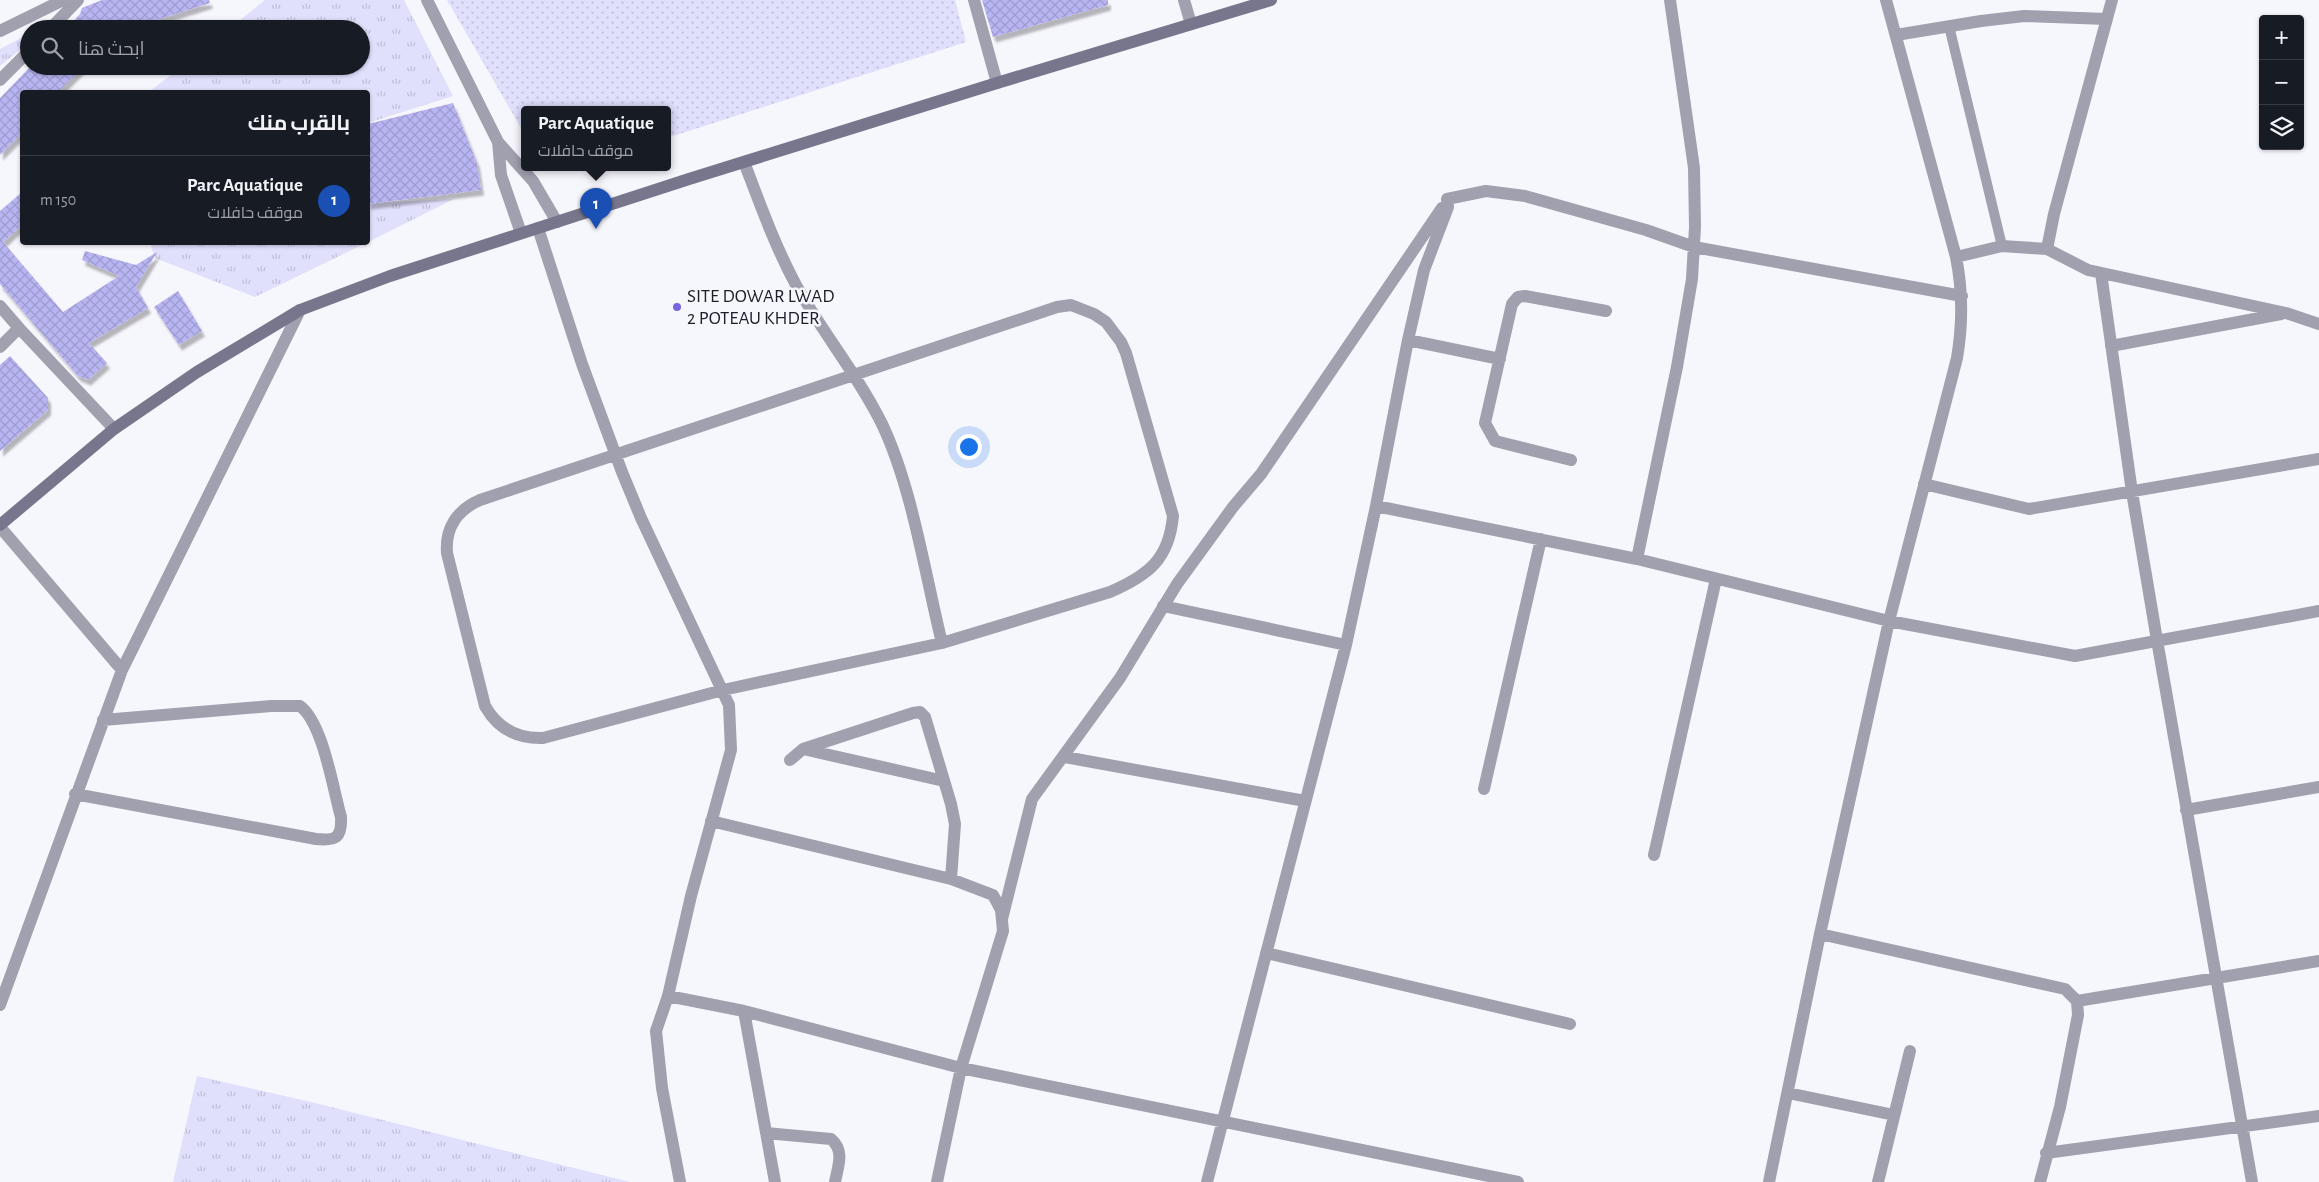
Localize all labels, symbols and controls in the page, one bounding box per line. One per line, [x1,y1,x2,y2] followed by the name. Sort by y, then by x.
[2259,15,2304,150] map controls
[2259,15,2304,60] button: +
[20,20,370,75] search box
[38,34,66,62] icon: search
[78,40,145,59] text: ابحث هنا
[2259,60,2304,105] button: −
[2259,105,2304,150] button: layers
[521,106,671,171] popup
[248,113,350,134] text: بالقرب منك
[538,114,654,133] text: Parc Aquatique
[538,143,633,159] text: موقف حافلات
[187,176,303,195] text: Parc Aquatique
[580,188,612,229] pin: 1
[40,192,76,208] text: 150 m
[331,192,337,208] text: 1
[208,205,303,221] text: موقف حافلات
[687,287,834,328] place label: SITE DOWAR LWAD 2 POTEAU KHDER
[671,301,683,313] marker: SITE DOWAR LWAD 2 POTEAU KHDER
[956,434,982,460] your location

